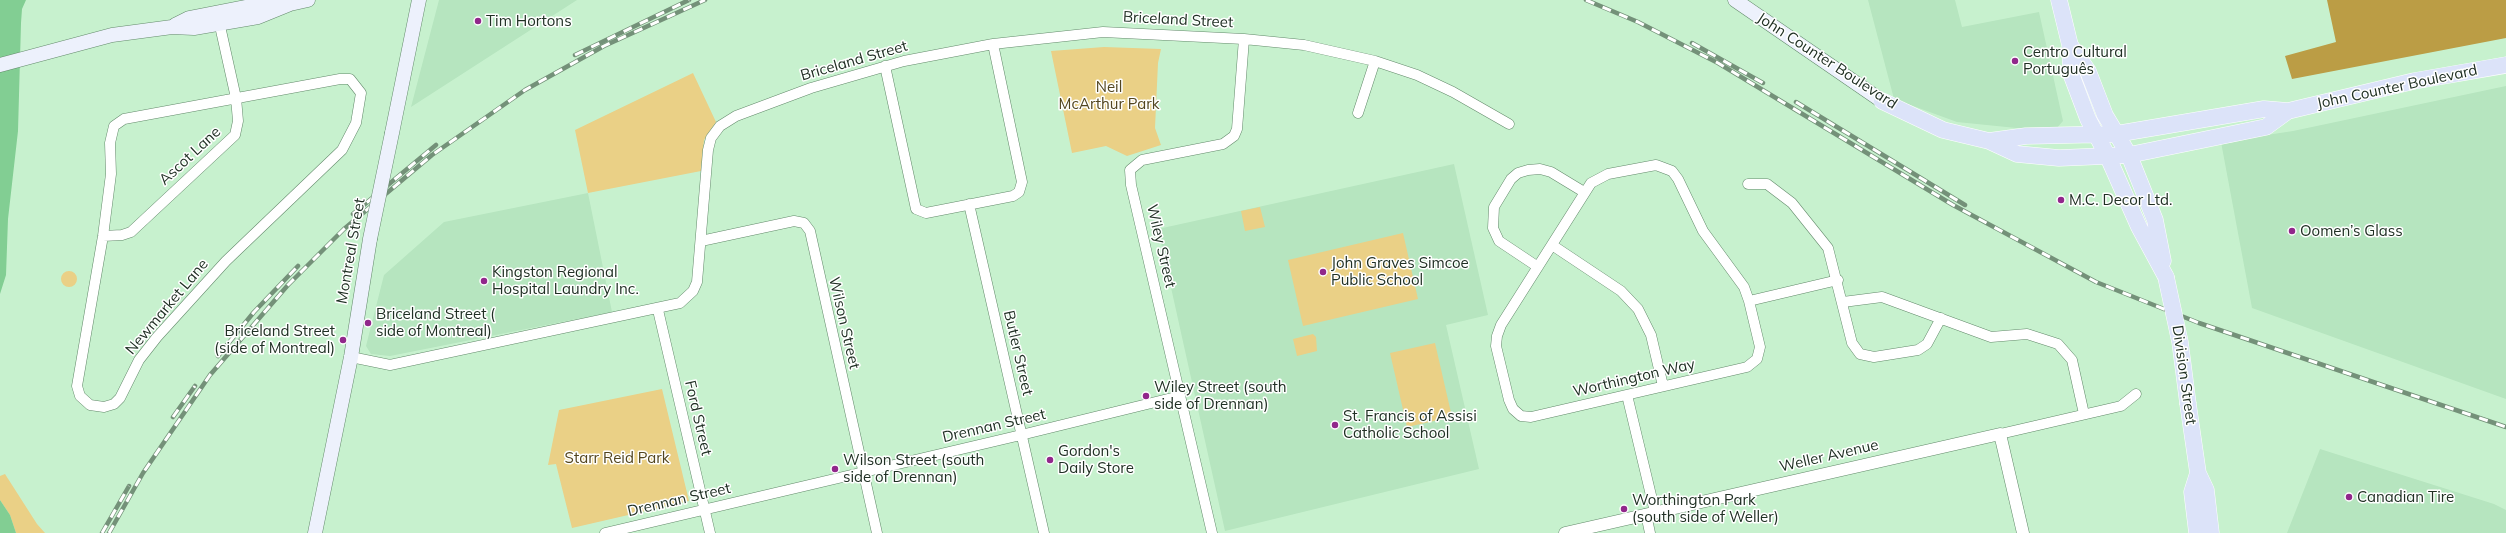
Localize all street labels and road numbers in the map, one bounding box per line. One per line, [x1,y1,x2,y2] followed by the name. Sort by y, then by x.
[1122,8,1234,32] street label: Briceland Street
[1753,9,1901,113] street label: John Counter Boulevard
[798,37,910,85] street label: Briceland Street
[2315,61,2479,113] street label: John Counter Boulevard
[156,123,224,189] street label: Ascot Lane
[333,197,369,305] street label: Montreal Street
[1143,202,1179,290] street label: Wiley Street
[122,256,212,358] street label: Newmarket Lane
[825,275,863,371] street label: Wilson Street
[999,309,1037,397] street label: Butler Street
[2168,324,2200,426] street label: Division Street
[1571,355,1697,401] street label: Worthington Way
[681,379,715,457] street label: Ford Street
[941,405,1047,447] street label: Drennan Street
[1778,436,1880,476] street label: Weller Avenue
[626,479,732,521] street label: Drennan Street

